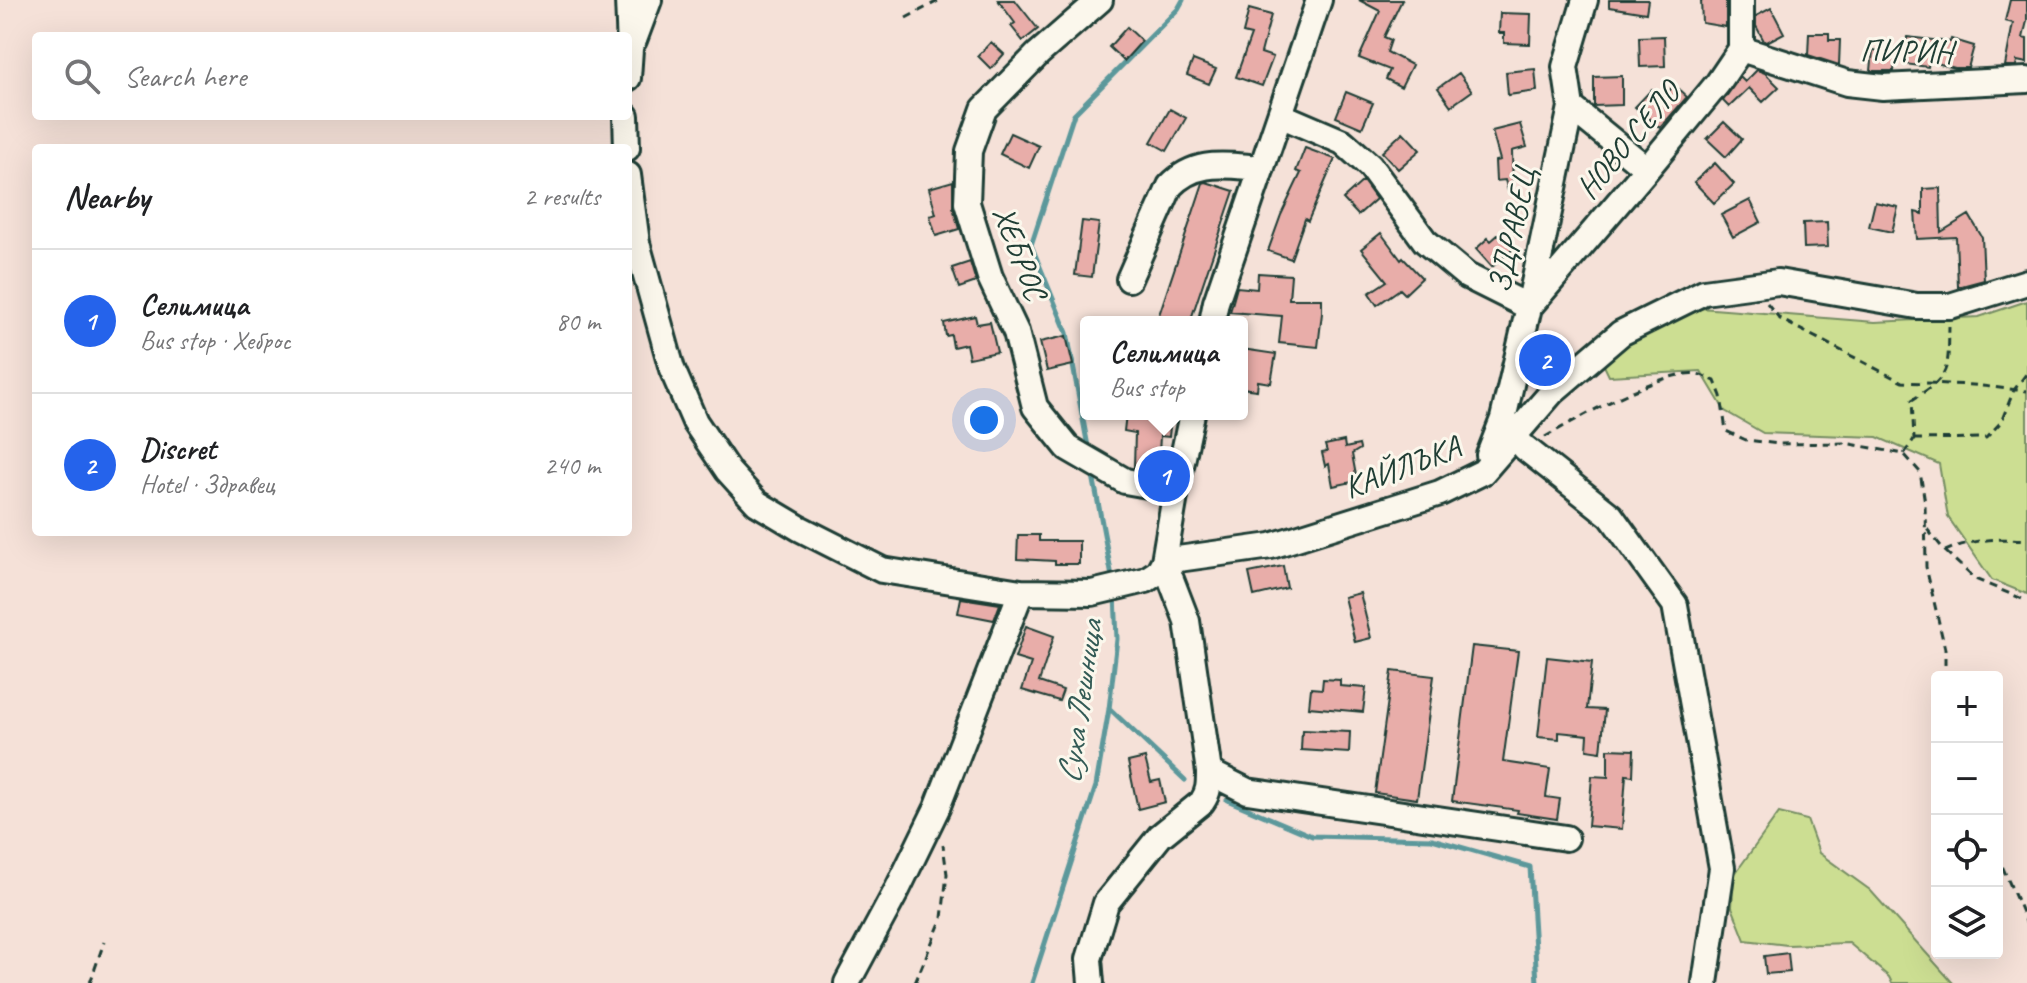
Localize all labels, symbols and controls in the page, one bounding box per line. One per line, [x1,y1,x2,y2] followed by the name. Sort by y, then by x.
[1860,30,1957,72] street label: ПИРИН
[32,32,632,120] search box
[60,54,104,98] icon: search
[124,57,246,95] text: Search here
[1567,71,1691,207] street label: НОВО СЕЛО
[1479,161,1546,296] street label: ЗДРАВЕЦ
[64,175,150,218] text: Nearby
[524,180,600,213] text: 2 results
[983,200,1057,308] street label: ХЕБРОС
[140,286,248,324] text: Селимица
[84,305,96,338] text: 1
[556,305,600,338] text: 80 m
[1080,316,1248,420] popup
[140,324,291,357] text: Bus stop · Хеброс
[1519,330,1571,390] pin: 2
[1110,333,1218,371] text: Селимица
[1110,371,1185,404] text: Bus stop
[964,400,1004,440] your location
[1338,425,1468,508] street label: КАЙЛЪКА
[140,430,216,468] text: Discret
[1138,446,1190,506] pin: 1
[84,449,96,482] text: 2
[544,449,600,482] text: 240 m
[140,468,274,501] text: Hotel · Здравец
[1046,614,1112,786] water label: Суха Лешница
[1931,671,2003,959] map controls
[1931,671,2003,743] button: +
[1931,743,2003,815] button: −
[1931,815,2003,887] button: locate
[1931,887,2003,959] button: layers

